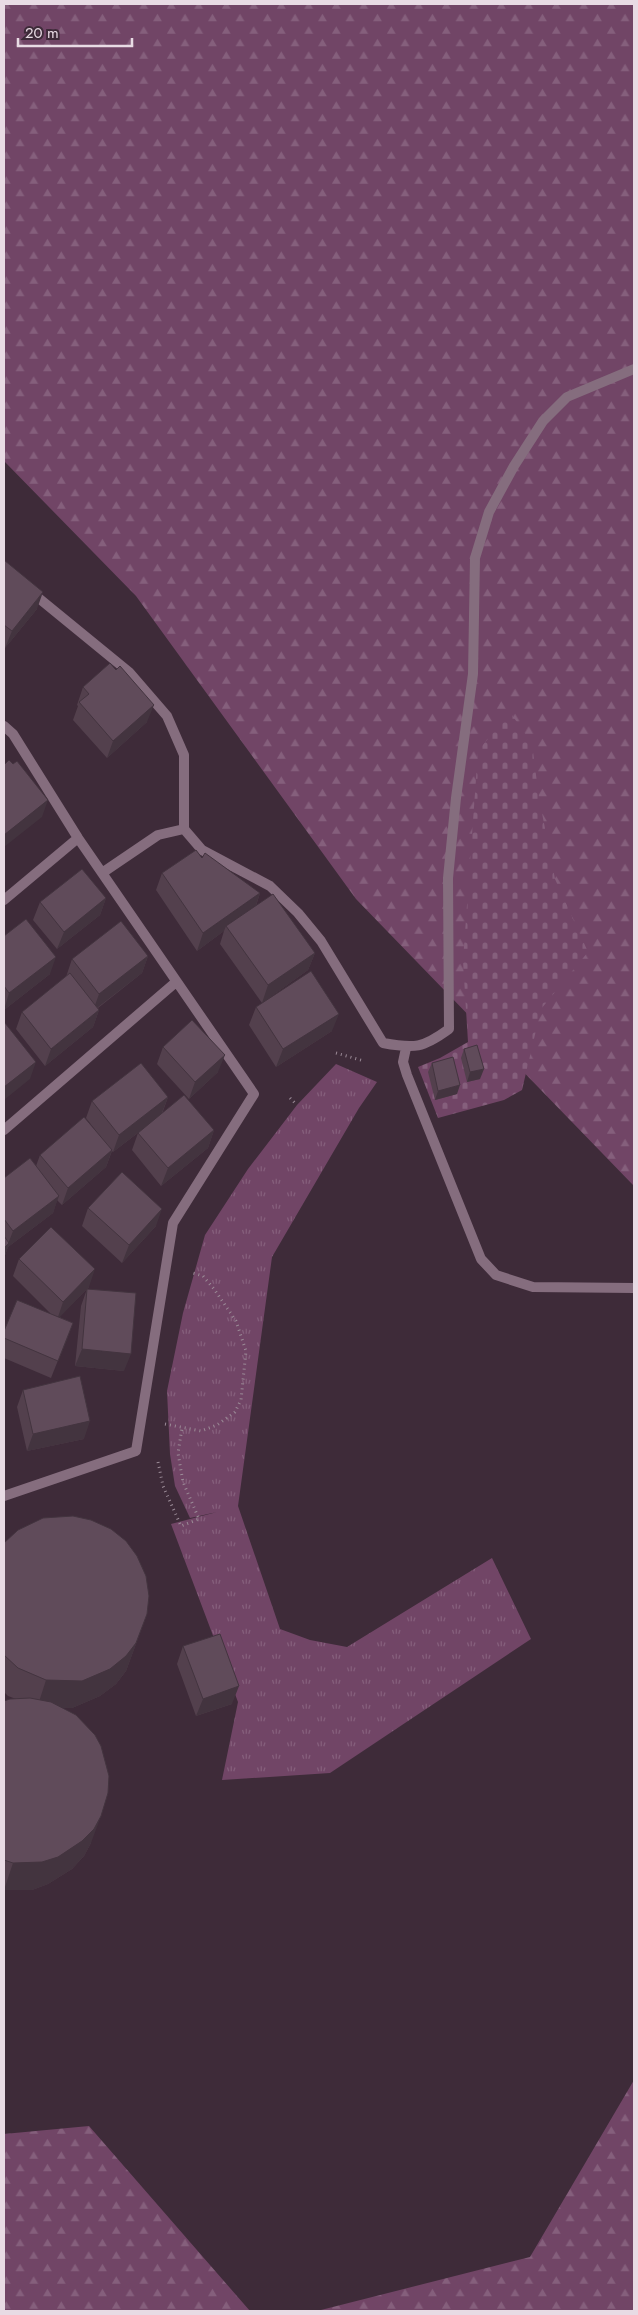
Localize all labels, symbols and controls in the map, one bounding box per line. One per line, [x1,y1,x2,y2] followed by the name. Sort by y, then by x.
[18,15,131,47] scale bar
[25,22,59,44] text: 20 m

